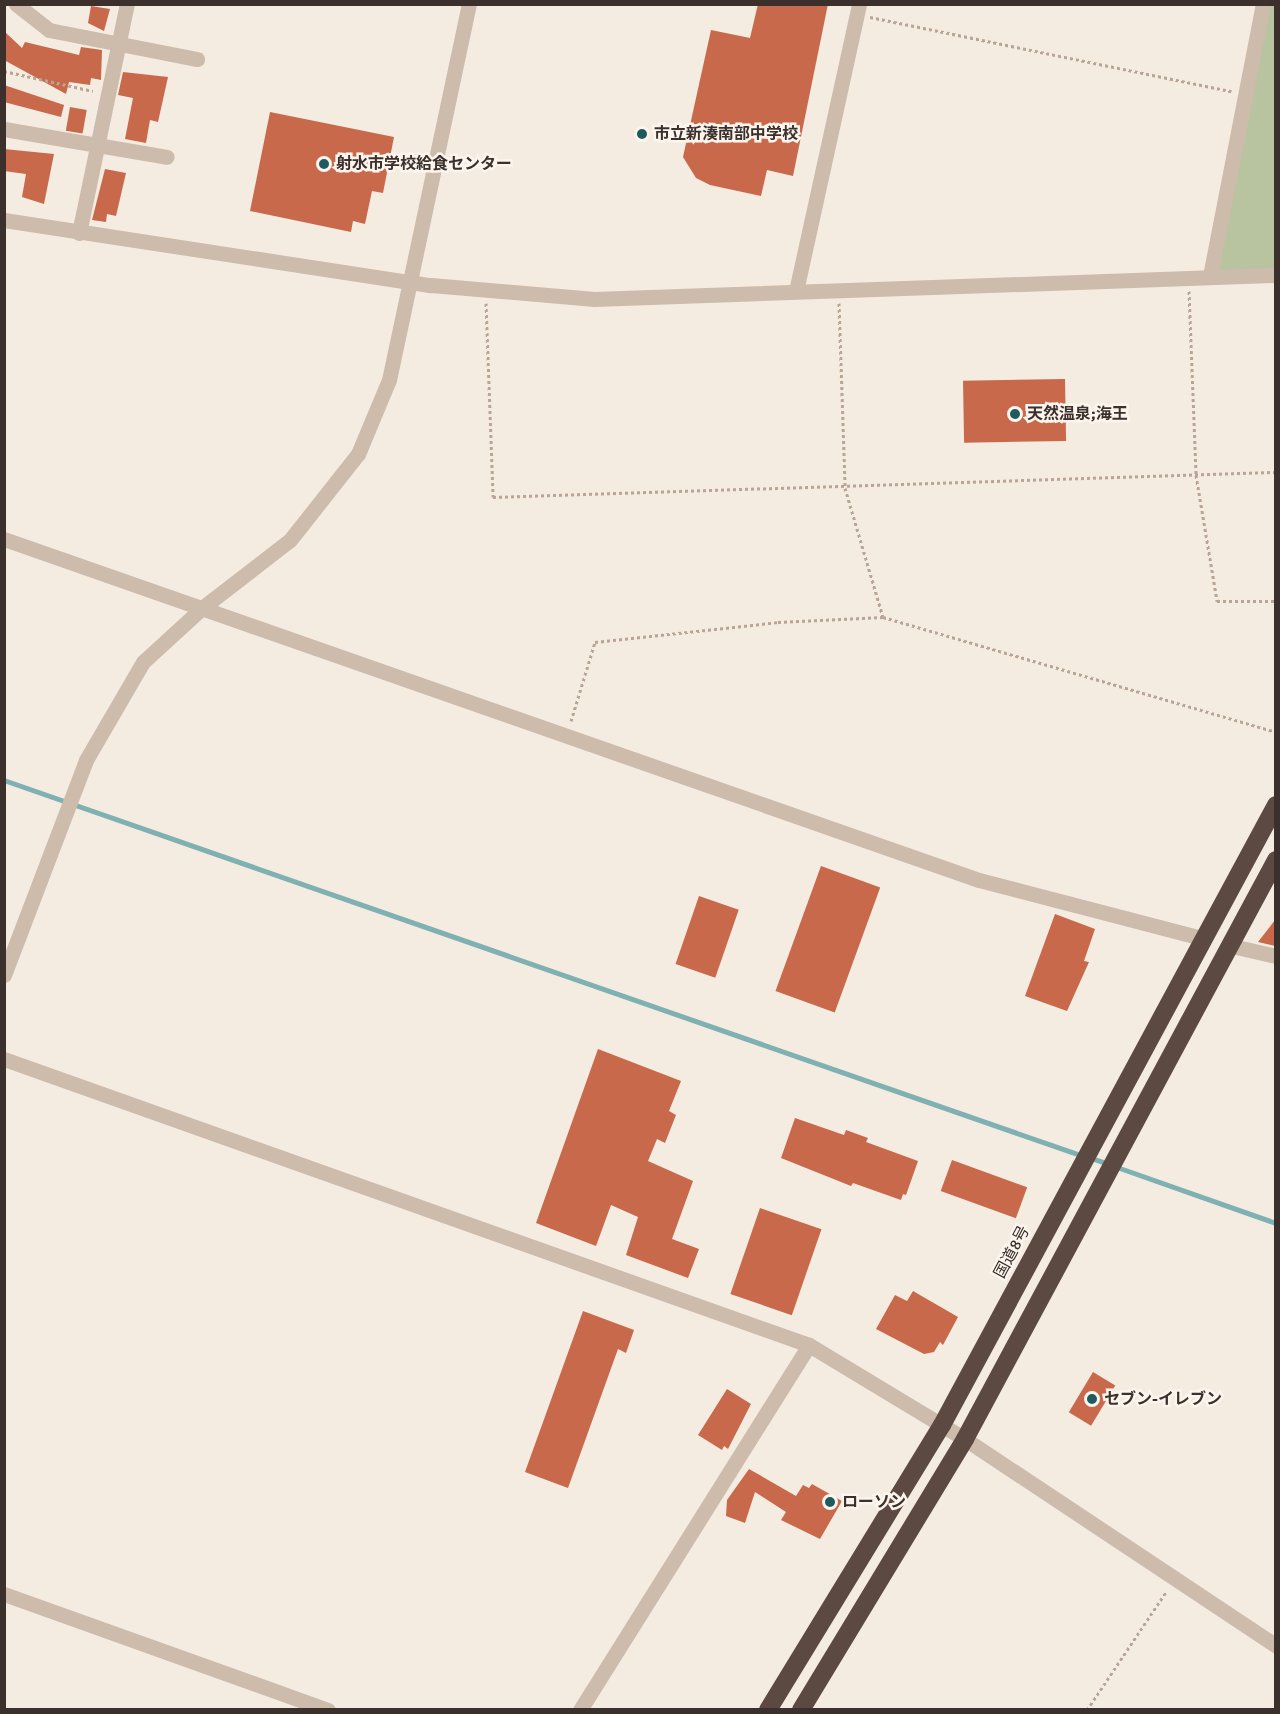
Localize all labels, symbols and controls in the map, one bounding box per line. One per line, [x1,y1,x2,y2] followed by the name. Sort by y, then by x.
[654,124,798,144] place label: 市立新湊南部中学校
[635,127,649,141] marker: 市立新湊南部中学校
[336,154,512,174] place label: 射水市学校給食センター
[317,157,331,171] marker: 射水市学校給食センター
[1027,404,1128,424] place label: 天然温泉;海王
[1008,407,1022,421] marker: 天然温泉;海王
[990,1222,1034,1282] street label: 国道8号
[1104,1389,1222,1409] place label: セブン-イレブン
[1085,1392,1099,1406] marker: セブン-イレブン
[842,1492,906,1512] place label: ローソン
[823,1495,837,1509] marker: ローソン

